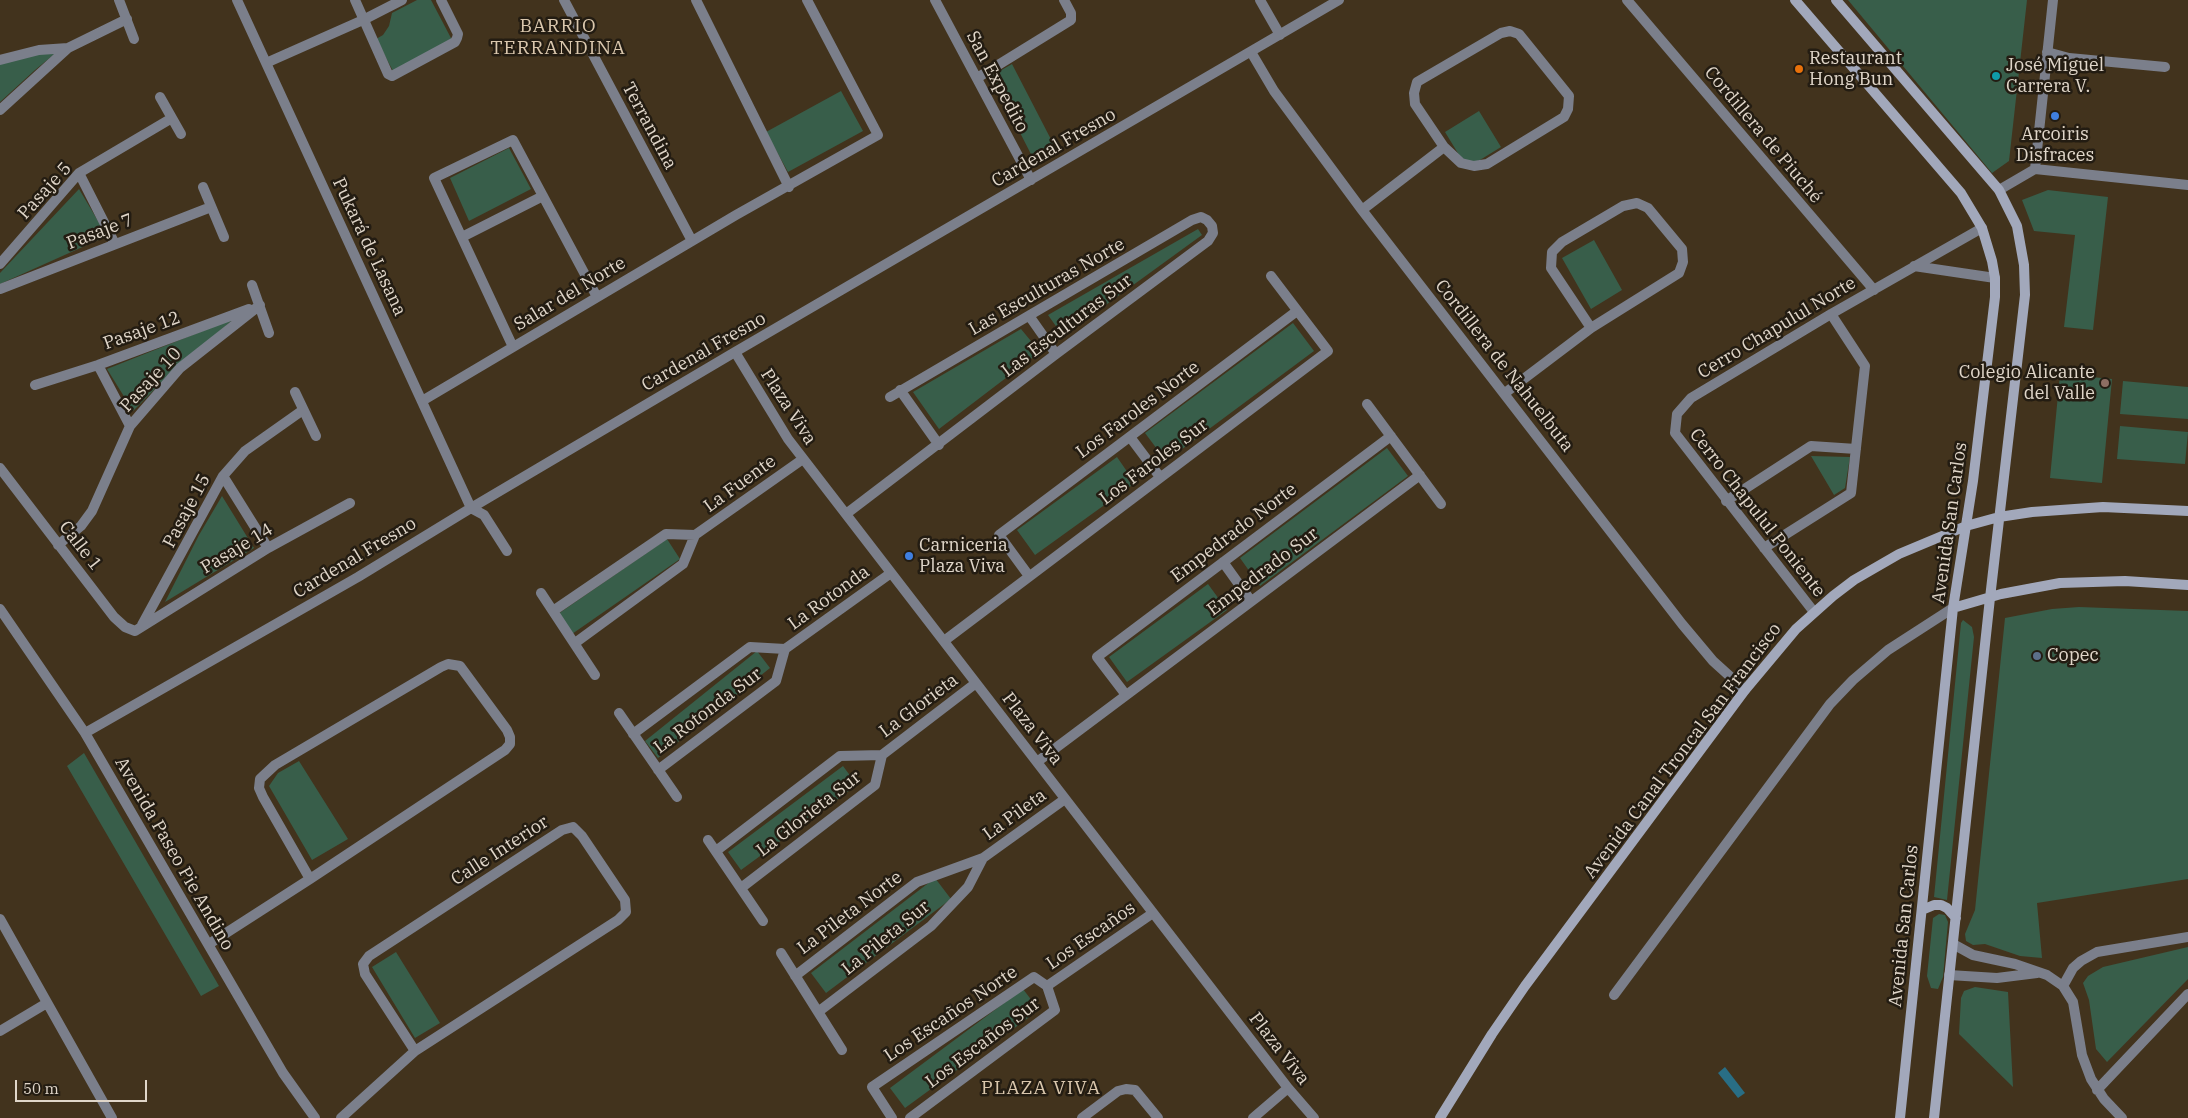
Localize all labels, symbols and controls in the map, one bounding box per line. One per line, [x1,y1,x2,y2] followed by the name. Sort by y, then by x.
[489,16,627,60] district label: BARRIO TERRANDINA
[961,28,1033,136] street label: San Expedito
[1809,48,1902,90] place label: Restaurant Hong Bun
[2006,55,2104,98] place label: José Miguel Carrera V.
[1700,62,1826,208] street label: Cordillera de Piuché
[1793,63,1805,75] marker: Restaurant Hong Bun
[1990,70,2002,82] marker: José Miguel Carrera V.
[617,79,681,173] street label: Terrandina
[988,104,1120,192] street label: Cardenal Fresno
[2049,110,2061,122] marker: Arcoiris Disfraces
[2016,124,2094,166] place label: Arcoiris Disfraces
[14,158,76,224] street label: Pasaje 5
[328,174,410,320] street label: Pukará de Lasana
[64,209,136,255] street label: Pasaje 7
[965,234,1129,340] street label: Las Esculturas Norte
[510,252,630,336] street label: Salar del Norte
[998,270,1136,382] street label: Las Esculturas Sur
[1694,272,1860,384] street label: Cerro Chapulul Norte
[1430,276,1578,456] street label: Cordillera de Nahuelbuta
[101,307,183,355] street label: Pasaje 12
[638,308,770,396] street label: Cardenal Fresno
[116,343,186,417] street label: Pasaje 10
[1072,357,1204,463] street label: Los Faroles Norte
[1959,362,2095,404] place label: Colegio Alicante del Valle
[755,365,821,449] street label: Plaza Viva
[2099,377,2111,389] marker: Colegio Alicante del Valle
[1096,414,1212,510] street label: Los Faroles Sur
[1685,424,1829,602] street label: Cerro Chapulul Poniente
[1928,441,1972,605] street label: Avenida San Carlos
[700,451,780,517] street label: La Fuente
[159,470,215,552] street label: Pasaje 15
[1167,479,1301,587] street label: Empedrado Norte
[290,513,420,603] street label: Cardenal Fresno
[54,517,106,575] street label: Calle 1
[197,519,277,579] street label: Pasaje 14
[1203,523,1323,621] street label: Empedrado Sur
[919,535,1008,578] place label: Carniceria Plaza Viva
[903,550,915,562] marker: Carniceria Plaza Viva
[784,561,874,635] street label: La Rotonda
[1580,619,1786,883] street label: Avenida Canal Troncal San Francisco
[2047,645,2099,667] place label: Copec
[2031,650,2043,662] marker: Copec
[650,663,766,759] street label: La Rotonda Sur
[875,669,963,743] street label: La Glorieta
[997,688,1067,770] street label: Plaza Viva
[110,754,238,954] street label: Avenida Paseo Pie Andino
[752,767,866,861] street label: La Glorieta Sur
[979,785,1051,845] street label: La Pileta
[447,812,553,890] street label: Calle Interior
[1885,844,1923,1008] street label: Avenida San Carlos
[793,867,907,959] street label: La Pileta Norte
[838,896,934,980] street label: La Pileta Sur
[1042,897,1140,975] street label: Los Escaños
[880,961,1022,1067] street label: Los Escaños Norte
[922,993,1044,1093] street label: Los Escaños Sur
[1244,1008,1314,1090] street label: Plaza Viva
[18,1070,150,1102] scale bar
[980,1078,1102,1100] district label: PLAZA VIVA
[23,1079,59,1098] text: 50 m

